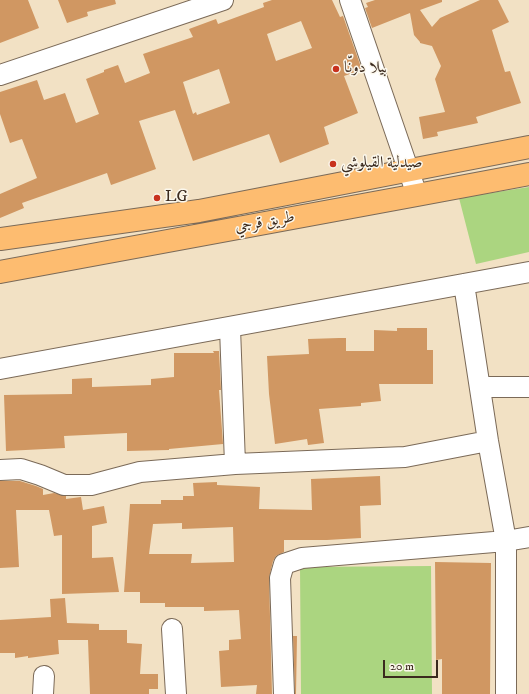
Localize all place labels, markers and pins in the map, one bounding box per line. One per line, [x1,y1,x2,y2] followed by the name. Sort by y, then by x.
[344,59,387,79] place label: بيلا دونّا
[331,64,341,74] marker: بيلا دونّا
[341,154,422,174] place label: صيدلية القيلوشي
[328,159,338,169] marker: صيدلية القيلوشي
[165,188,188,208] place label: LG
[152,193,162,203] marker: LG

